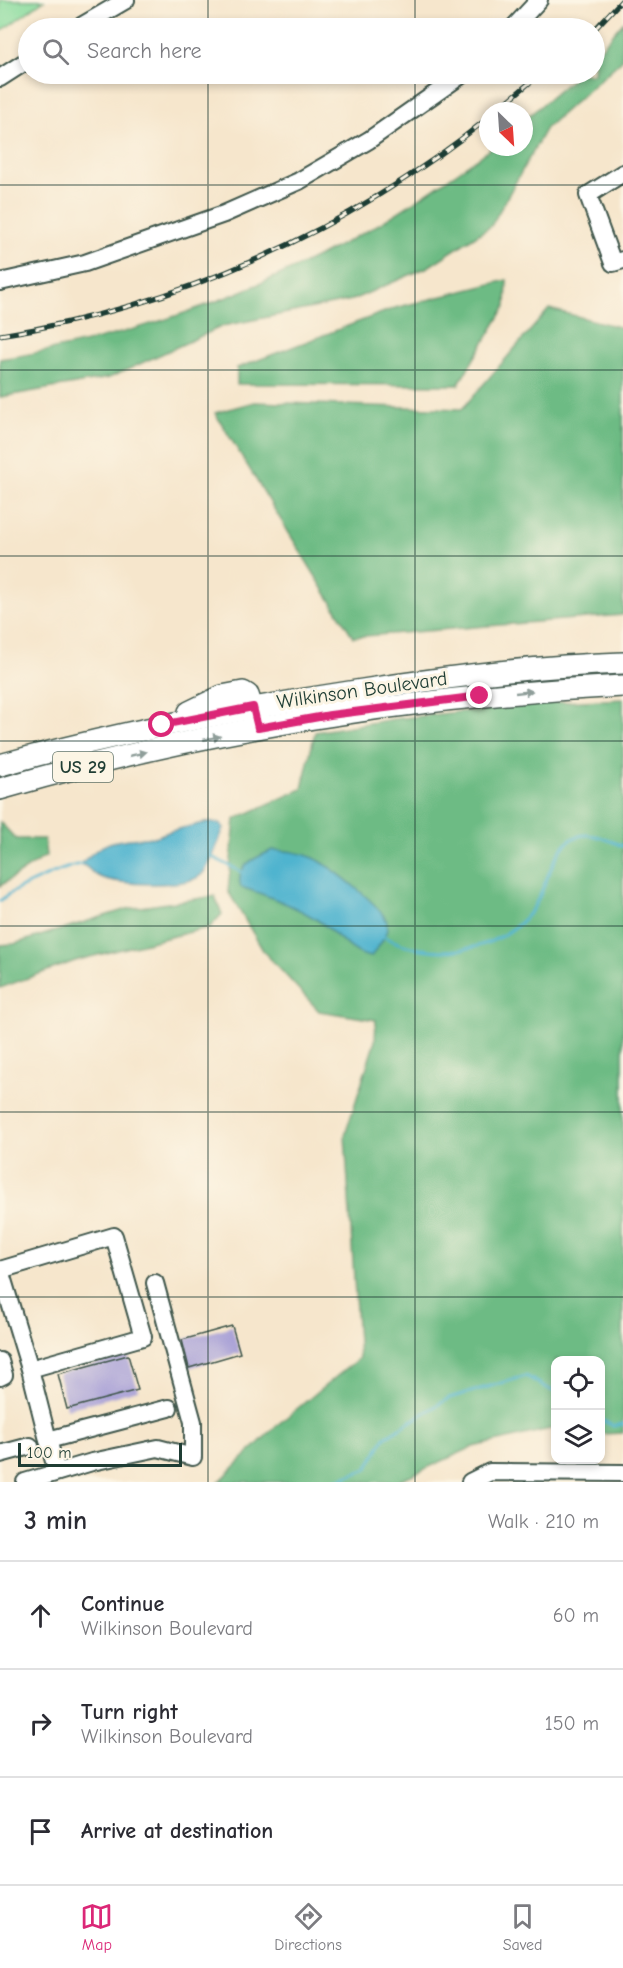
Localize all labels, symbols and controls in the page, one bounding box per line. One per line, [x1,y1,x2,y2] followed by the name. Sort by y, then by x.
[18,18,605,84] search box
[39,35,72,68] icon: search
[87,38,202,64] text: Search here
[479,102,533,156] north arrow
[275,667,449,713] street label: Wilkinson Boulevard
[466,682,492,708] route end
[514,687,533,697] one-way arrow
[148,711,174,737] route start
[203,732,222,742] one-way arrow
[129,749,148,758] one-way arrow
[53,752,113,782] road number: US 29
[551,1356,605,1464] map controls
[551,1356,605,1410] button: locate
[551,1410,605,1464] button: layers
[18,1440,182,1468] scale bar
[27,1444,71,1462] text: 100 m
[24,1506,87,1536] text: 3 min
[488,1510,599,1533] text: Walk · 210 m
[81,1591,164,1617] text: Continue
[24,1599,57,1632] icon: ahead
[553,1604,599,1627] text: 60 m
[81,1617,253,1640] text: Wilkinson Boulevard
[81,1699,178,1725] text: Turn right
[24,1707,57,1740] icon: right
[545,1712,599,1735] text: 150 m
[81,1725,253,1748] text: Wilkinson Boulevard
[24,1815,57,1848] icon: arrive
[81,1818,273,1844] text: Arrive at destination
[80,1900,113,1954] tab: Map
[274,1900,342,1954] tab: Directions
[503,1900,543,1954] tab: Saved

